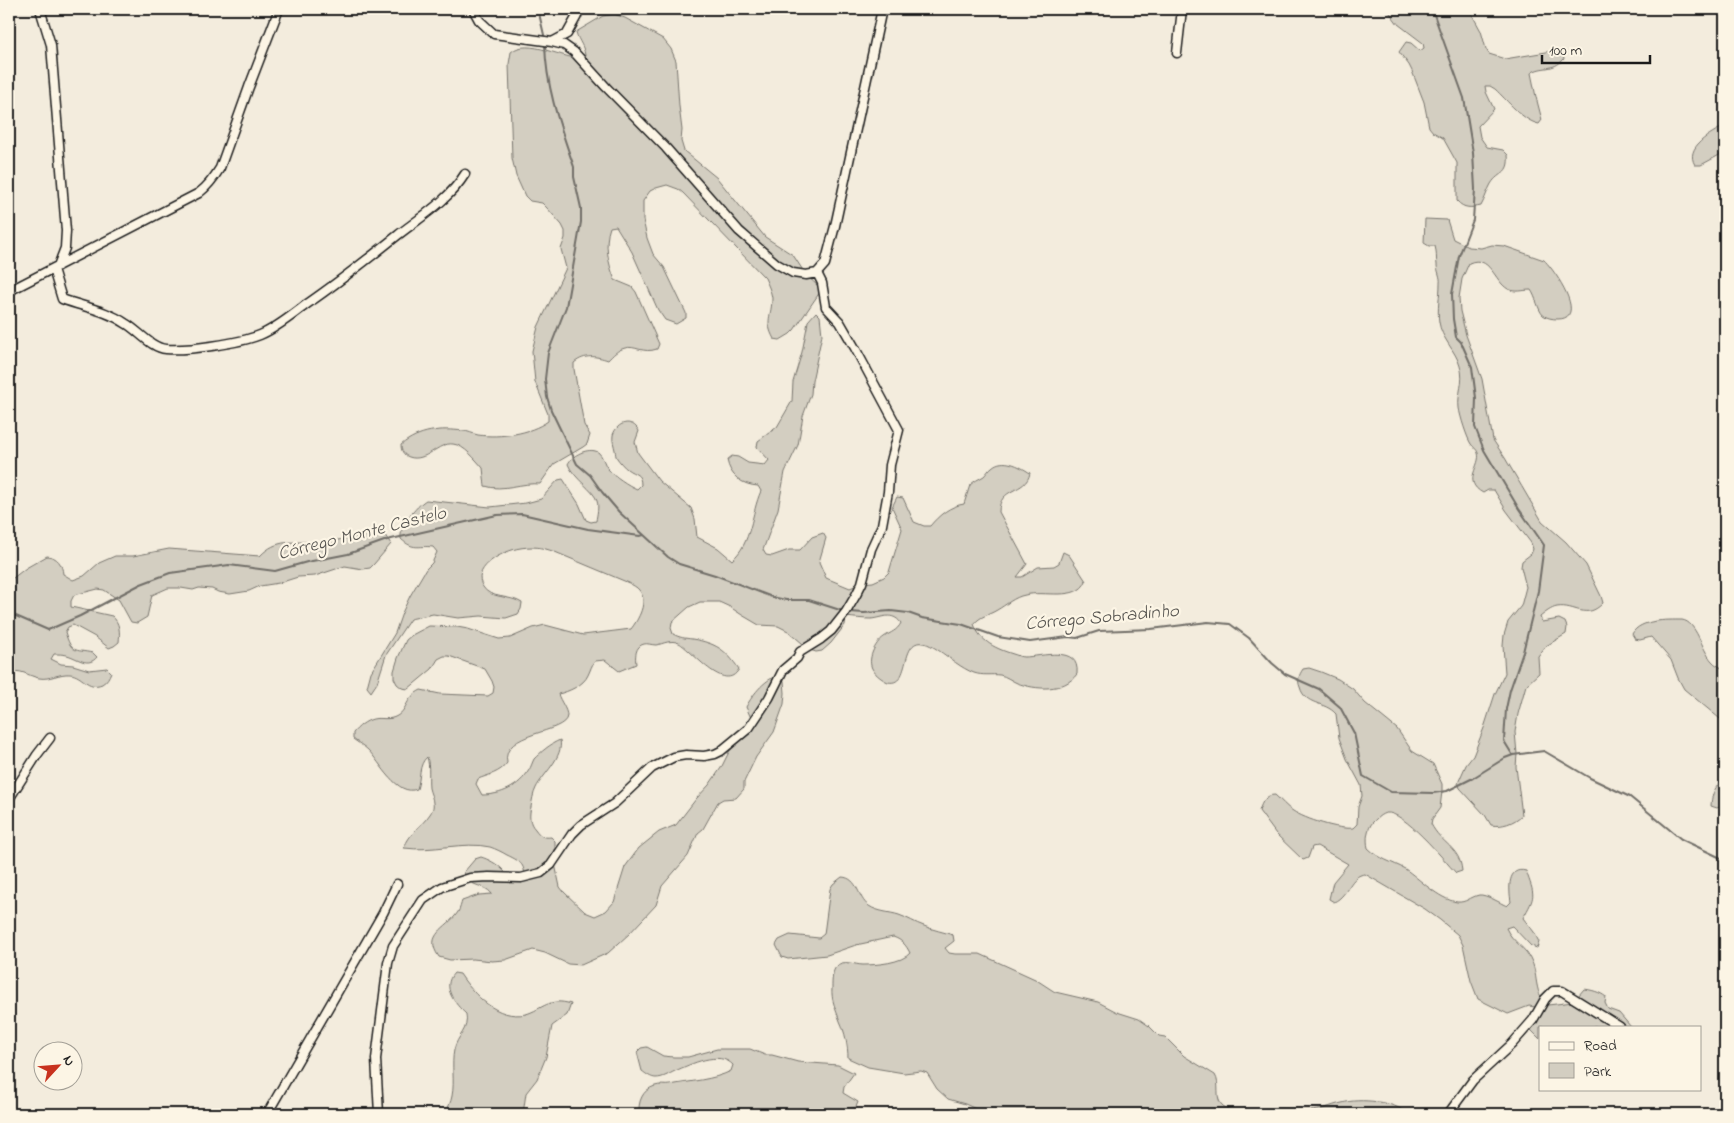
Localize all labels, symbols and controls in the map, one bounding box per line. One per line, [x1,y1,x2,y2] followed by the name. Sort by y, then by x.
[1542,32,1649,64] scale bar
[1549,40,1582,62] text: 100 m
[275,500,450,569] water label: Córrego Monte Castelo
[1024,598,1181,639] water label: Córrego Sobradinho
[1539,1026,1702,1090] legend
[1584,1035,1617,1057] text: Road
[32,1040,82,1090] north arrow
[57,1052,80,1070] text: N
[1584,1061,1612,1083] text: Park

